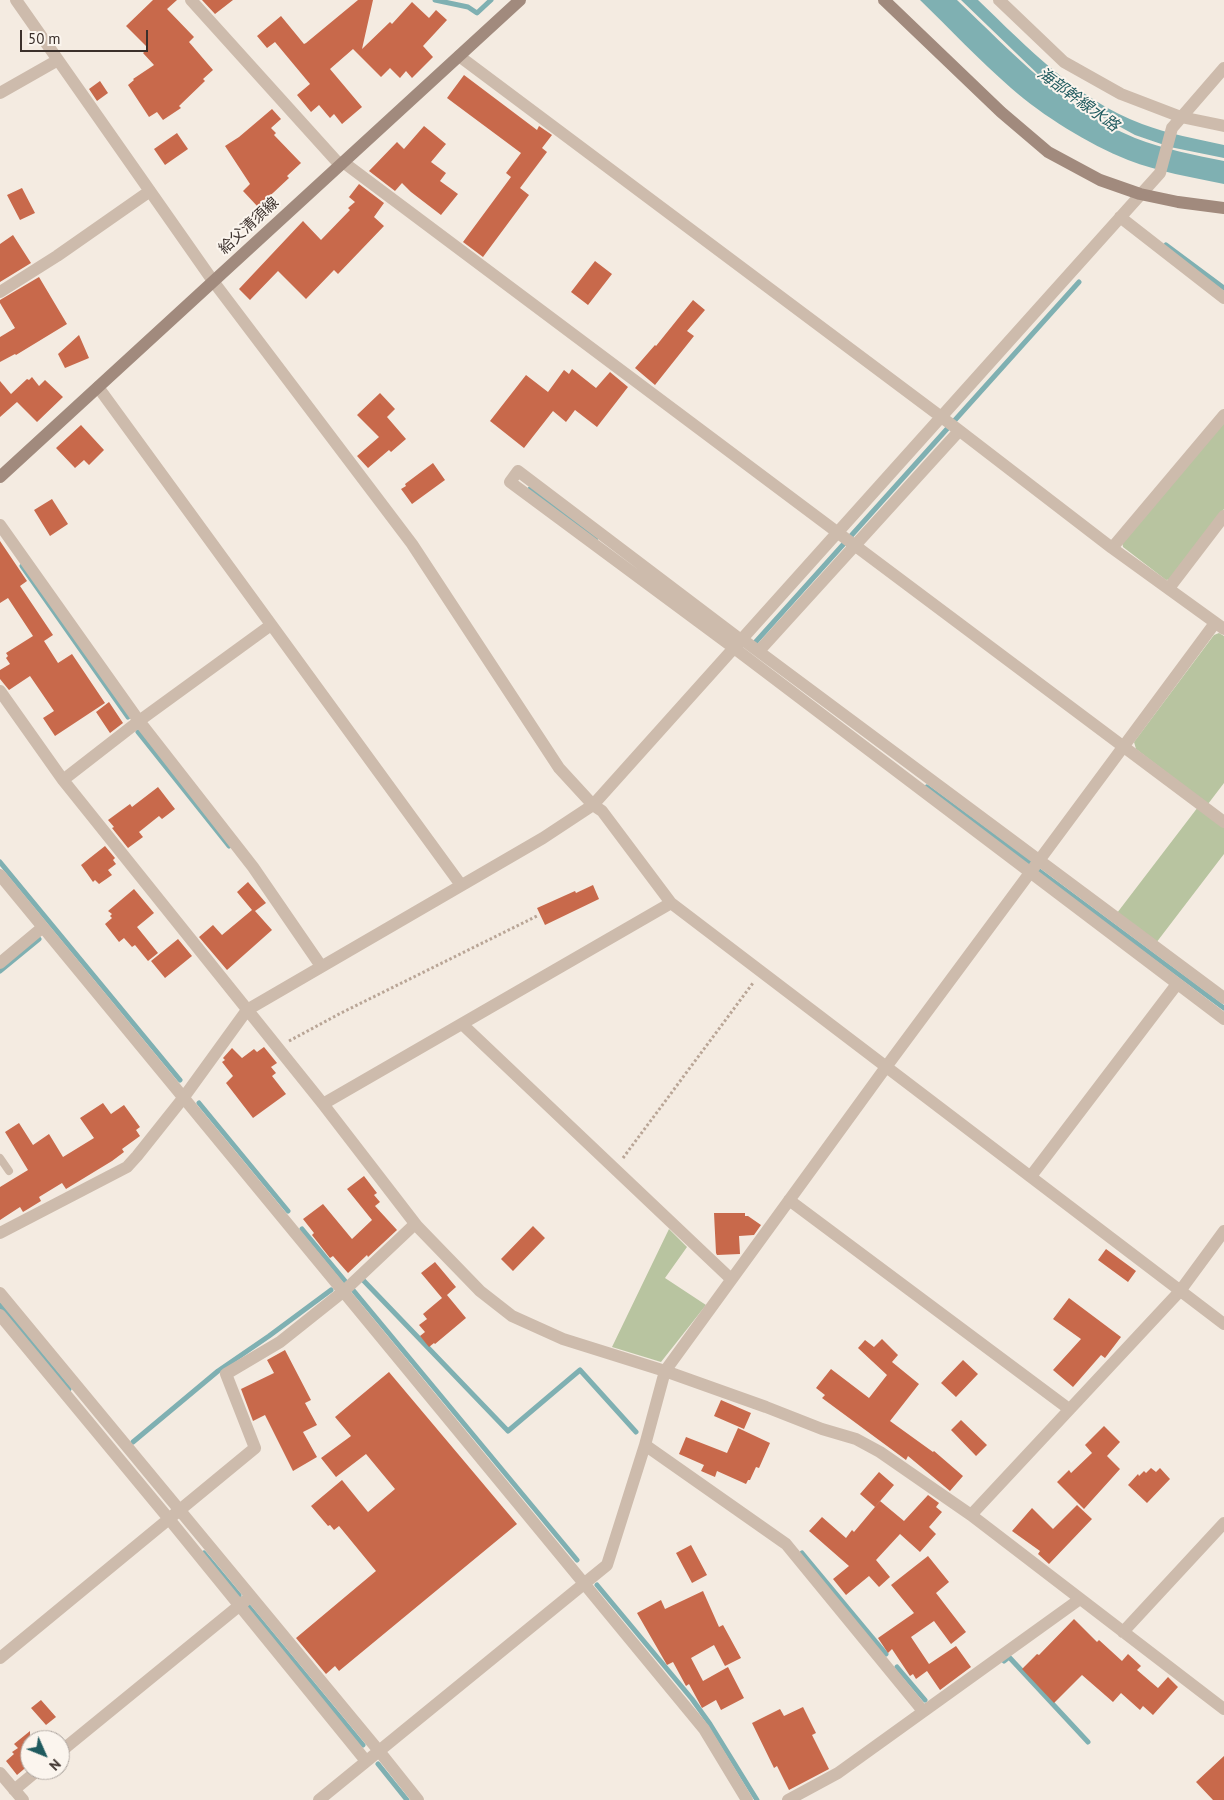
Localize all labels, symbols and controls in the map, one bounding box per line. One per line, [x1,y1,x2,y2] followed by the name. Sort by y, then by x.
[22,20,150,52] scale bar
[28,29,61,48] text: 50 m
[1034,64,1122,136] water label: 海部幹線水路
[215,194,283,258] street label: 給父清須線
[20,1730,70,1780] north arrow
[45,1755,65,1774] text: N

